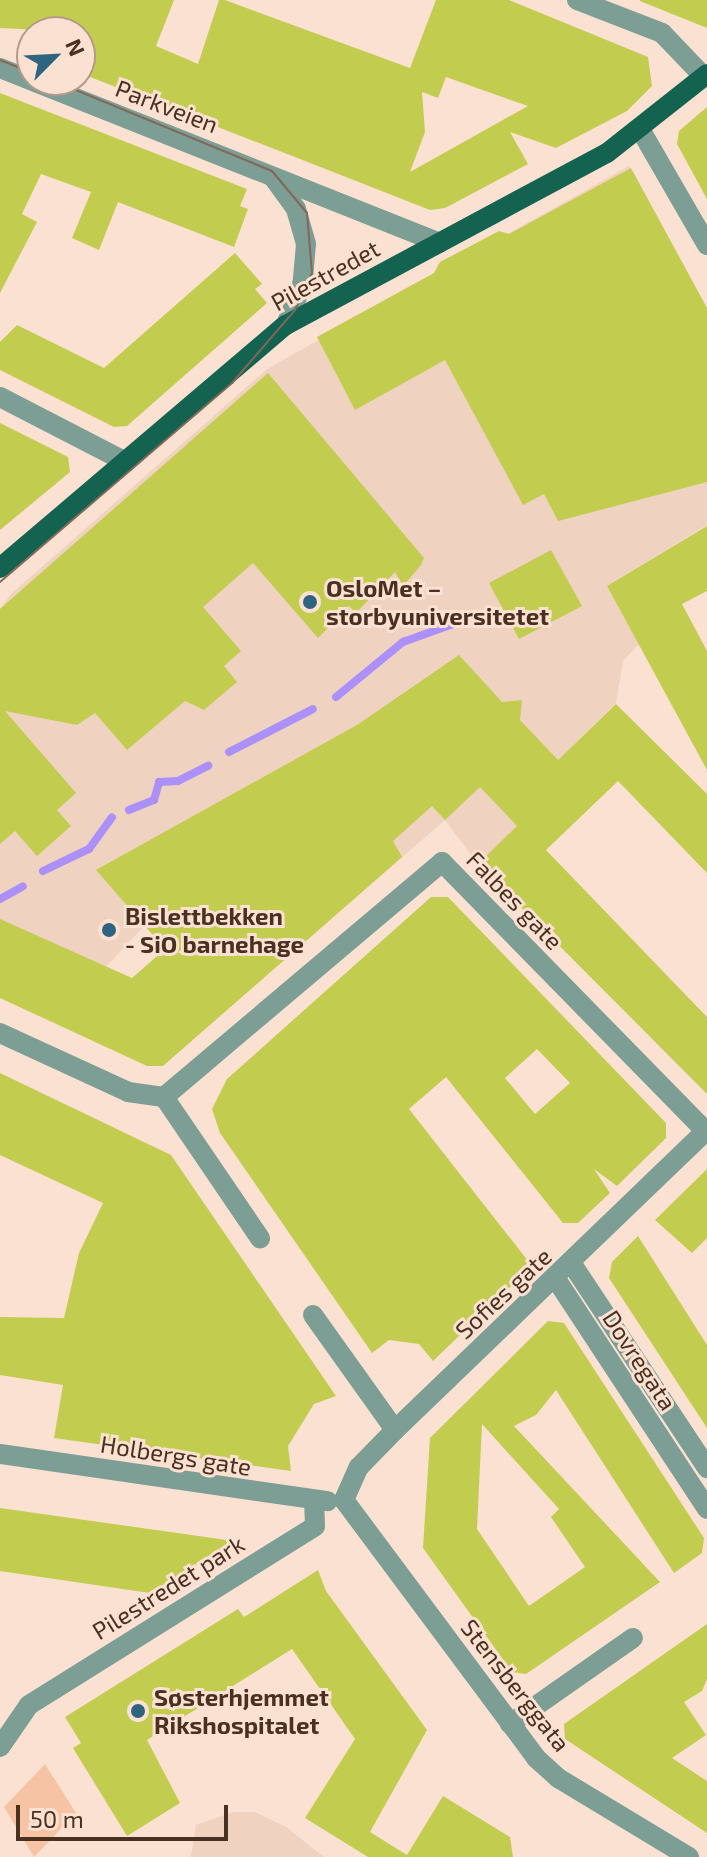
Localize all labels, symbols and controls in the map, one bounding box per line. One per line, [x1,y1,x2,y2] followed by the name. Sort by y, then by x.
[16,16,96,96] north arrow
[61,34,91,60] text: N
[112,73,222,139] street label: Parkveien
[266,233,384,317] street label: Pilestredet
[326,574,549,630] place label: OsloMet – storbyuniversitetet
[301,593,319,611] marker: OsloMet – storbyuniversitetet
[461,845,569,955] street label: Falbes gate
[125,902,304,958] place label: Bislettbekken - SiO barnehage
[100,921,118,939] marker: Bislettbekken - SiO barnehage
[449,1241,557,1345] street label: Sofies gate
[597,1305,683,1415] street label: Dovregata
[99,1429,253,1481] street label: Holbergs gate
[87,1529,249,1645] street label: Pilestredet park
[455,1613,577,1757] street label: Stensberggata
[154,1683,329,1739] place label: Søsterhjemmet Rikshospitalet
[129,1702,147,1720] marker: Søsterhjemmet Rikshospitalet
[20,1789,232,1839] scale bar
[30,1804,84,1833] text: 50 m

